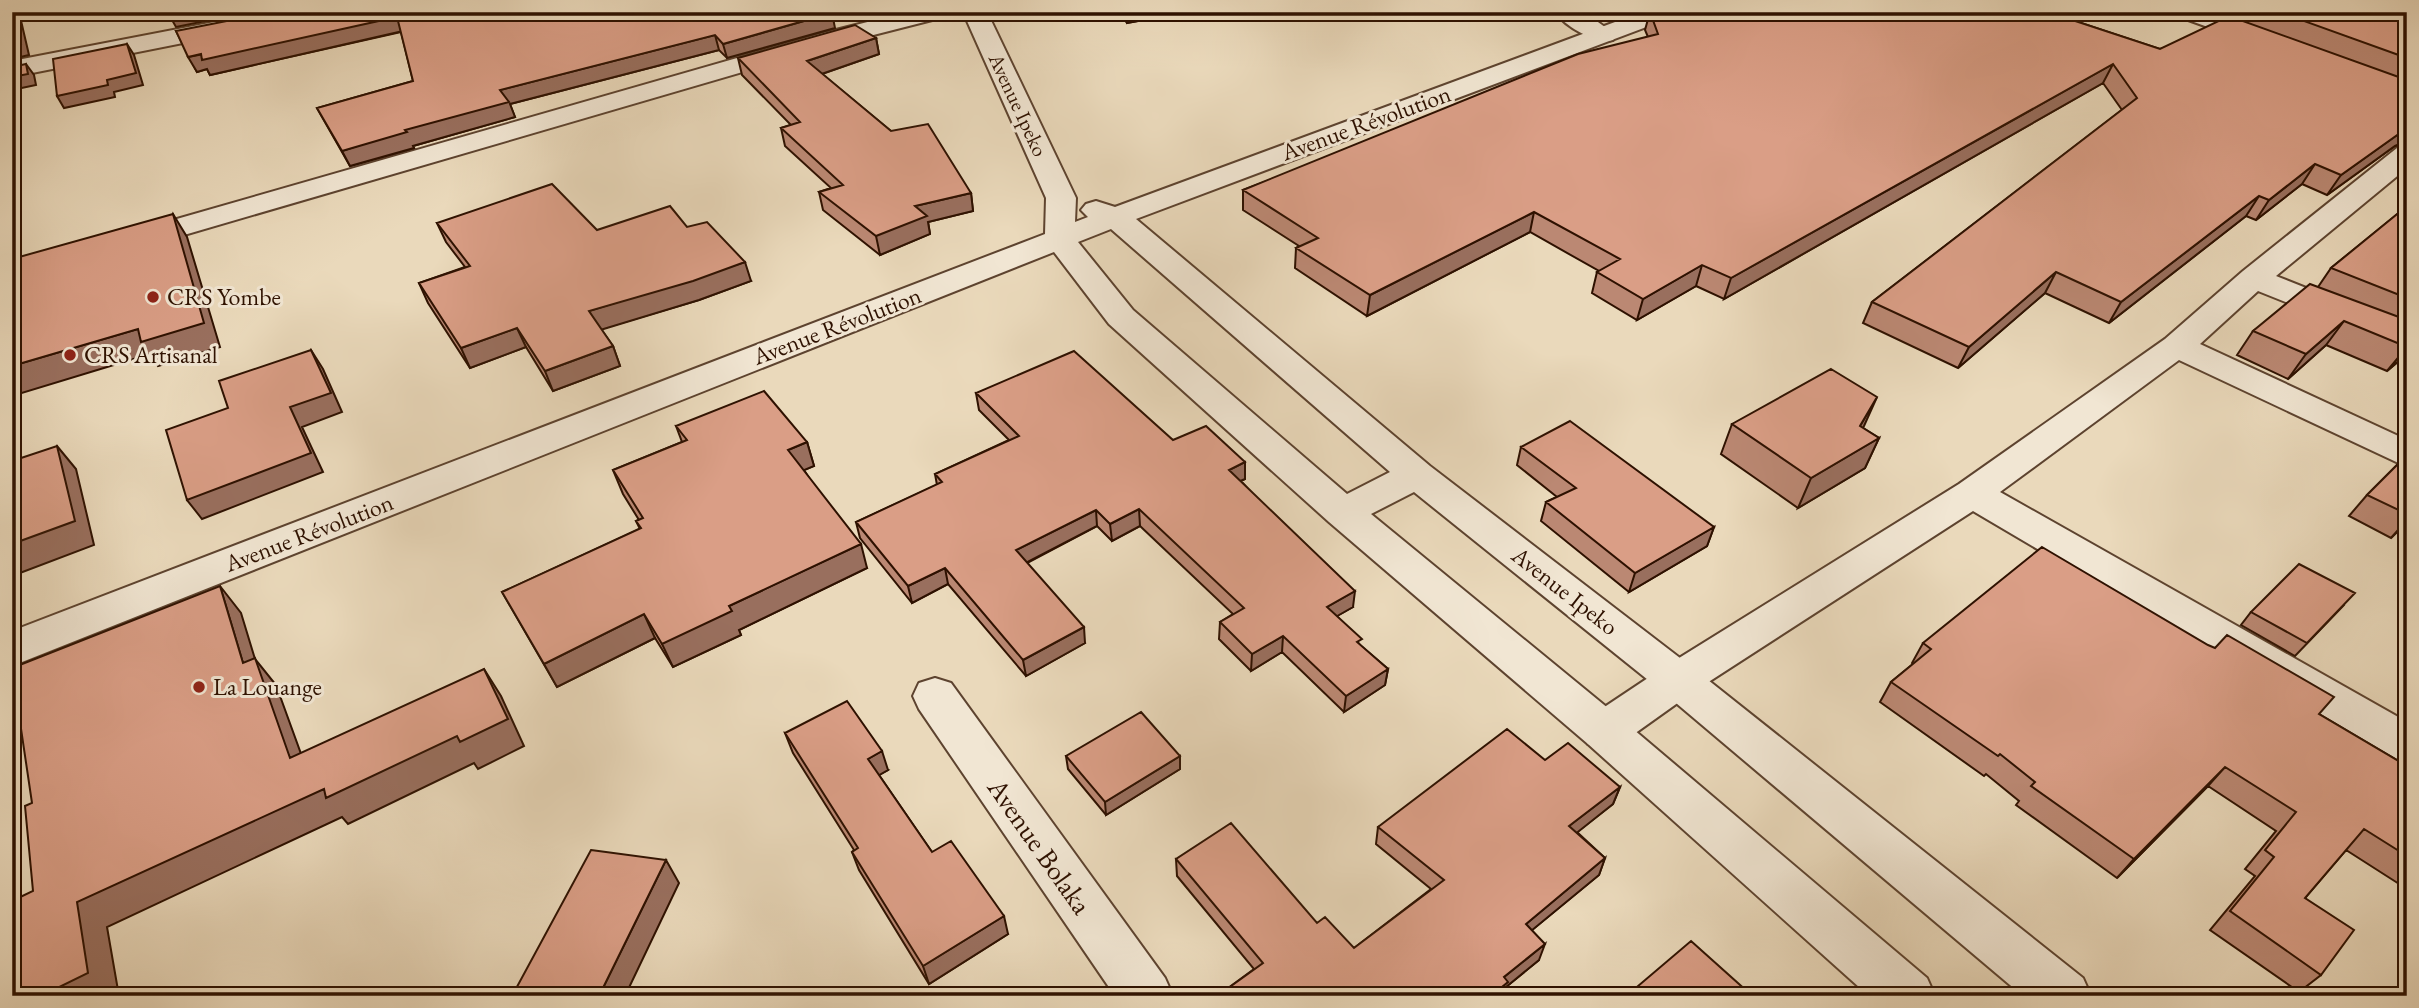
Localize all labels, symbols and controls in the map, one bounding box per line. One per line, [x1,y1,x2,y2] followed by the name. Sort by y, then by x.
[982,48,1054,161] street label: Avenue Ipeko
[1276,77,1455,168] street label: Avenue Révolution
[747,279,926,372] street label: Avenue Révolution
[167,281,281,312] place label: CRS Yombe
[145,289,161,305] marker: CRS Yombe
[84,339,218,370] place label: CRS Artisanal
[62,347,78,363] marker: CRS Artisanal
[219,486,398,579] street label: Avenue Révolution
[1505,539,1625,642] street label: Avenue Ipeko
[213,671,322,702] place label: La Louange
[191,679,207,695] marker: La Louange
[979,770,1101,922] street label: Avenue Bolaka

